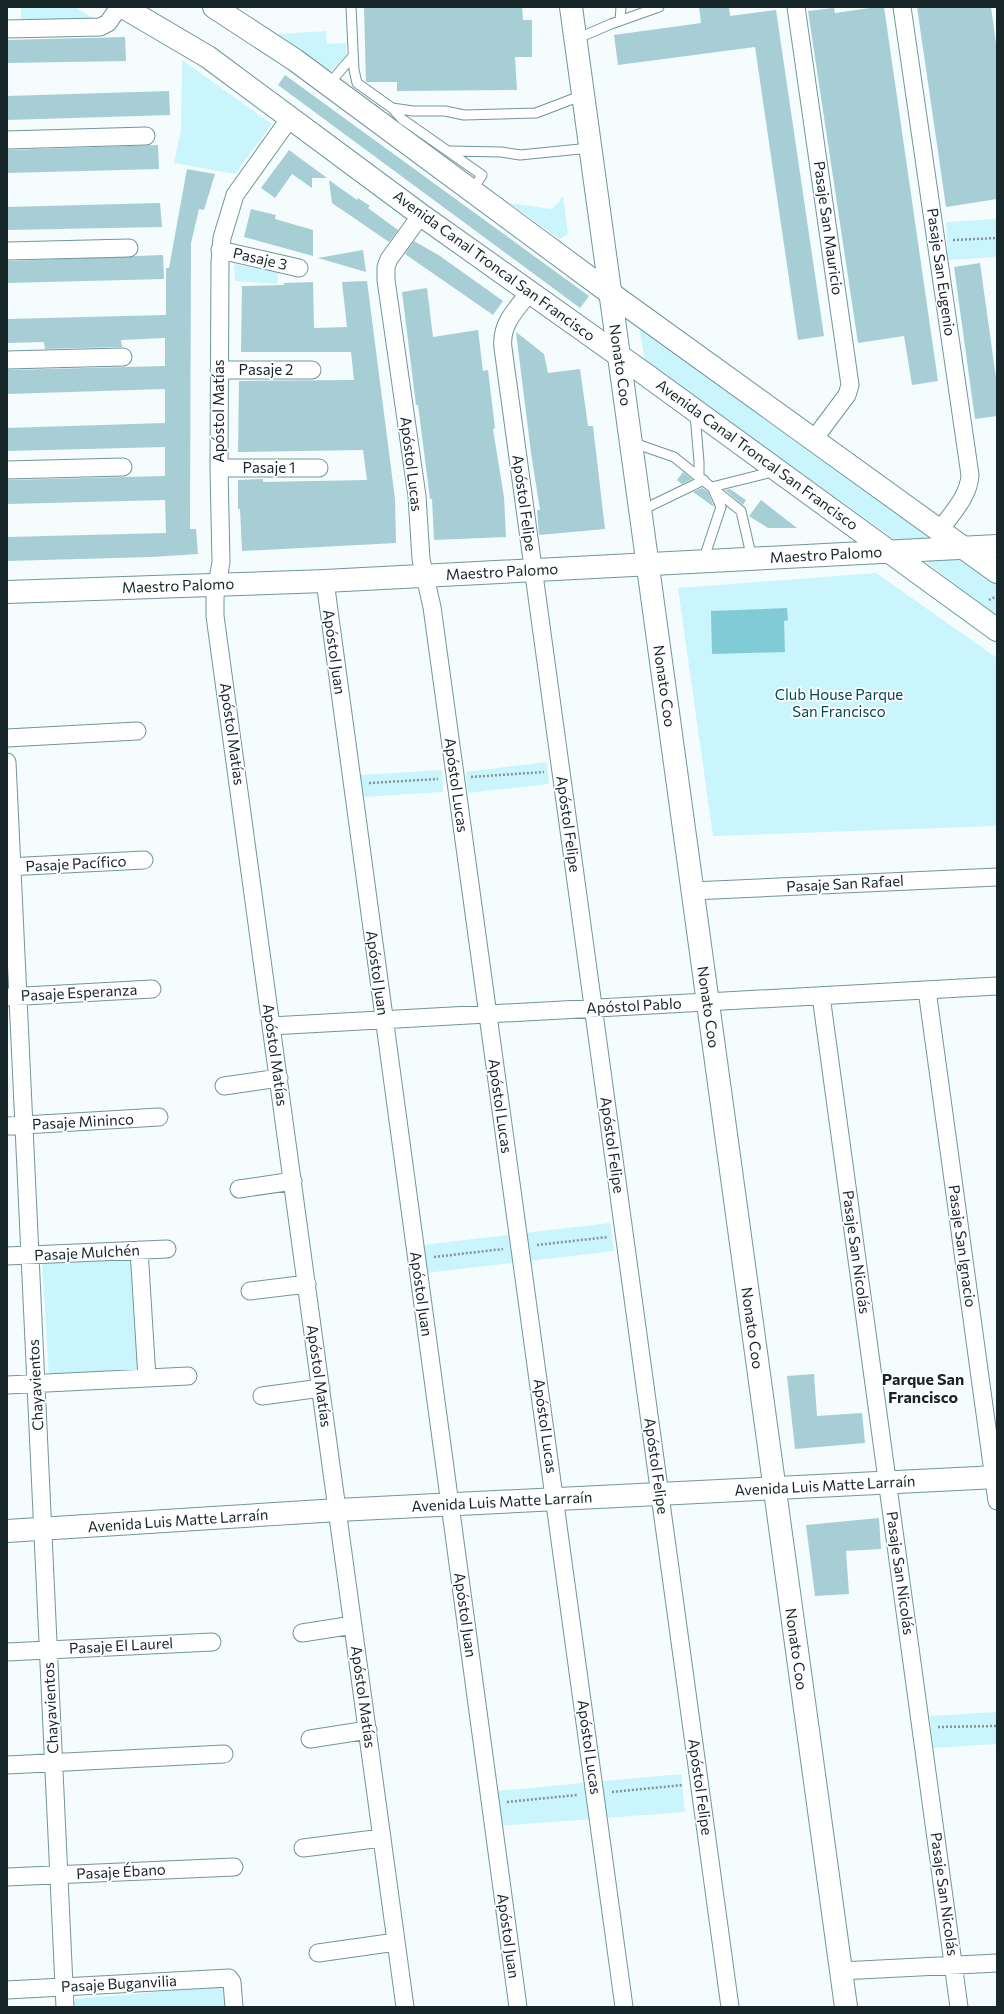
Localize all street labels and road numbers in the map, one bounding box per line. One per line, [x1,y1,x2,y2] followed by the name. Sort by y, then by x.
[811,160,847,296] street label: Pasaje San Mauricio
[390,186,599,345] street label: Avenida Canal Troncal San Francisco
[924,207,960,337] street label: Pasaje San Eugenio
[231,243,289,273] street label: Pasaje 3
[606,323,636,407] street label: Nonato Coo
[209,359,227,463] street label: Apóstol Matías
[239,360,293,378] street label: Pasaje 2
[653,375,862,534] street label: Avenida Canal Troncal San Francisco
[397,415,427,513] street label: Apóstol Lucas
[509,454,541,552] street label: Apóstol Felipe
[243,458,295,476] street label: Pasaje 1
[769,542,883,566] street label: Maestro Palomo
[445,559,559,583] street label: Maestro Palomo
[121,574,235,596] street label: Maestro Palomo
[320,608,350,696] street label: Apóstol Juan
[650,644,680,728] street label: Nonato Coo
[217,681,249,786] street label: Apóstol Matías
[441,736,473,834] street label: Apóstol Lucas
[553,775,585,873] street label: Apóstol Felipe
[25,851,127,875] street label: Pasaje Pacífico
[786,871,904,895] street label: Pasaje San Rafael
[363,929,393,1017] street label: Apóstol Juan
[694,965,724,1049] street label: Nonato Coo
[20,980,138,1004] street label: Pasaje Esperanza
[586,994,682,1016] street label: Apóstol Pablo
[260,1002,292,1107] street label: Apóstol Matías
[485,1057,517,1155] street label: Apóstol Lucas
[597,1096,629,1194] street label: Apóstol Felipe
[31,1109,134,1133] street label: Pasaje Mininco
[945,1183,981,1308] street label: Pasaje San Ignacio
[839,1189,875,1315] street label: Pasaje San Nicolás
[34,1240,140,1264] street label: Pasaje Mulchén
[407,1250,437,1338] street label: Apóstol Juan
[738,1286,768,1370] street label: Nonato Coo
[304,1323,336,1428] street label: Apóstol Matías
[24,1339,46,1431] street label: Chayavientos
[530,1377,562,1475] street label: Apóstol Lucas
[641,1417,673,1515] street label: Apóstol Felipe
[734,1471,916,1499] street label: Avenida Luis Matte Larraín
[411,1487,593,1515] street label: Avenida Luis Matte Larraín
[87,1505,269,1535] street label: Avenida Luis Matte Larraín
[883,1510,919,1636] street label: Pasaje San Nicolás
[451,1571,481,1659] street label: Apóstol Juan
[782,1607,812,1691] street label: Nonato Coo
[68,1633,174,1657] street label: Pasaje El Laurel
[348,1644,380,1749] street label: Apóstol Matías
[39,1662,61,1754] street label: Chayavientos
[574,1698,606,1796] street label: Apóstol Lucas
[685,1738,717,1836] street label: Apóstol Felipe
[927,1831,963,1957] street label: Pasaje San Nicolás
[76,1859,166,1882] street label: Pasaje Ébano
[494,1892,524,1980] street label: Apóstol Juan
[61,1971,177,1995] street label: Pasaje Buganvilia

